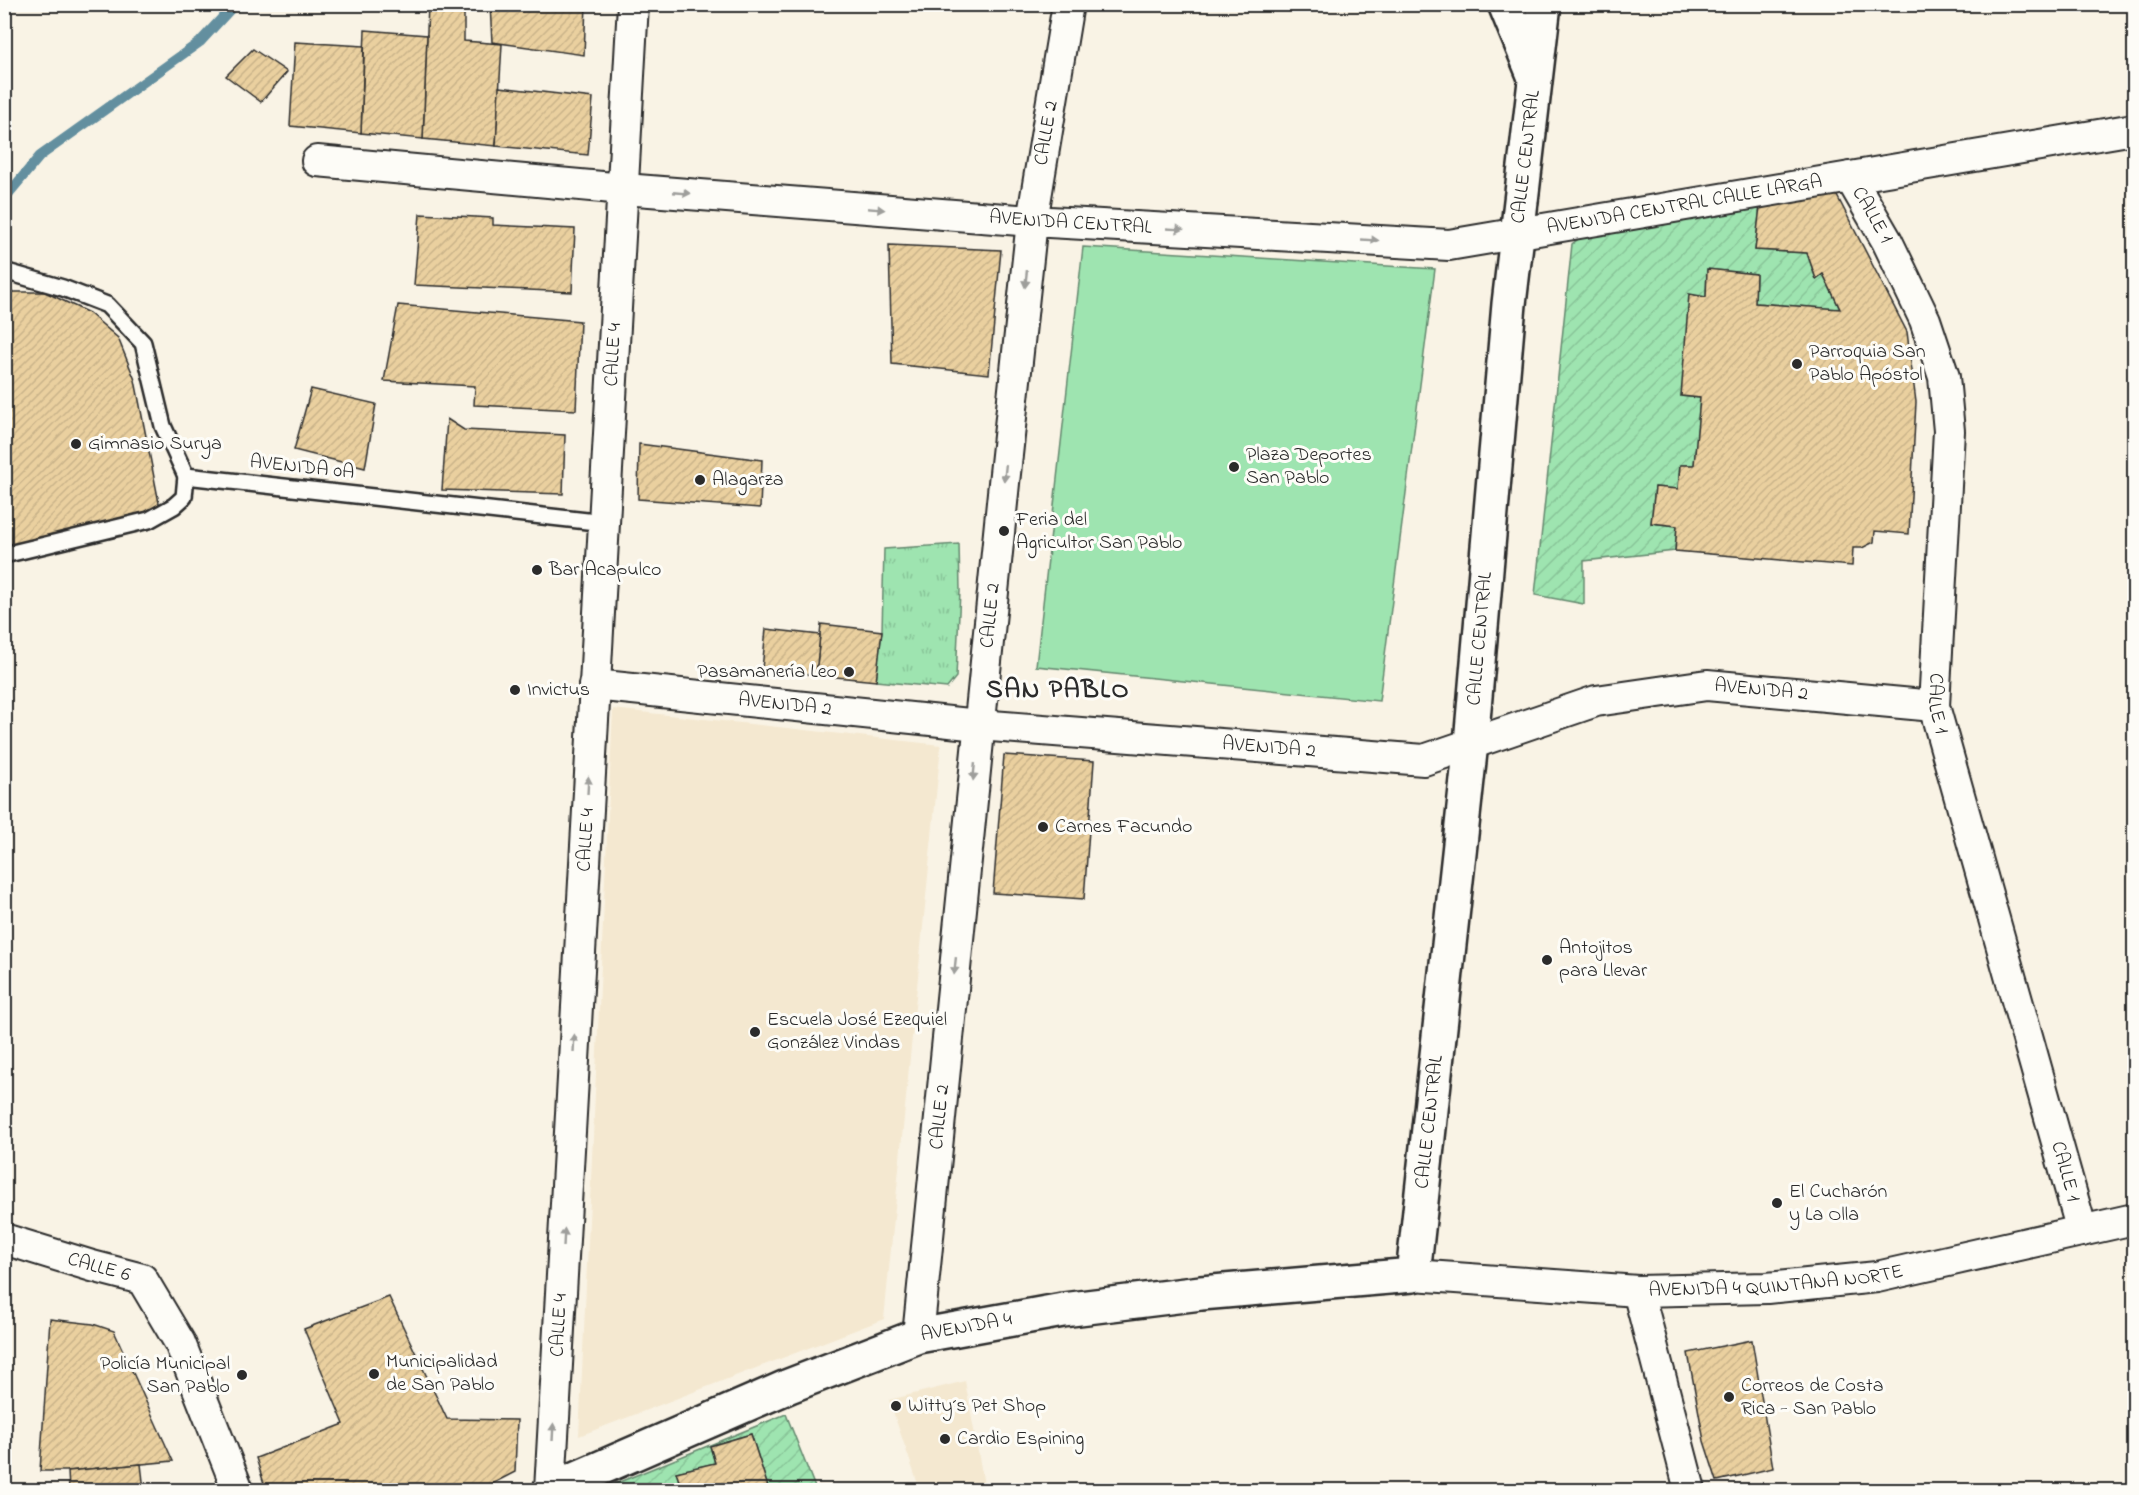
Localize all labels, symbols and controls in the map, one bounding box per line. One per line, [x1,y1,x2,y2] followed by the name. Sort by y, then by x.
[1504,88,1548,225] street label: CALLE CENTRAL
[1027,98,1066,168] street label: CALLE 2
[1544,168,1824,243] street label: AVENIDA CENTRAL CALLE LARGA
[1844,181,1900,249] street label: CALLE 1
[672,189,691,198] one-way arrow
[988,203,1153,242] street label: AVENIDA CENTRAL
[867,204,886,214] one-way arrow
[1166,225,1185,234] one-way arrow
[1361,236,1380,245] one-way arrow
[1021,270,1031,289] one-way arrow
[597,322,630,387] street label: CALLE 4
[1809,338,1926,390] place label: Parroquia San Pablo Apóstol
[1790,357,1804,371] marker: Parroquia San Pablo Apóstol
[88,430,222,459] place label: Gimnasio Surya
[69,437,83,451] marker: Gimnasio Surya
[1246,441,1372,493] place label: Plaza Deportes San Pablo
[248,448,356,488] street label: AVENIDA 0A
[1227,460,1241,474] marker: Plaza Deportes San Pablo
[1000,464,1010,483] one-way arrow
[712,466,784,496] place label: Alagarza
[693,473,707,487] marker: Alagarza
[1015,506,1182,559] place label: Feria del Agricultor San Pablo
[997,524,1011,538] marker: Feria del Agricultor San Pablo
[548,556,661,585] place label: Bar Acapulco
[530,563,544,577] marker: Bar Acapulco
[1460,570,1500,707] street label: CALLE CENTRAL
[973,582,1008,650] street label: CALLE 2
[697,658,837,687] place label: Pasamanería Leo
[842,665,856,679] marker: Pasamanería Leo
[1713,671,1810,709] street label: AVENIDA 2
[986,672,1130,710] district label: SAN PABLO
[1919,672,1956,737] street label: CALLE 1
[527,676,590,705] place label: Invictus
[508,683,522,697] marker: Invictus
[737,686,833,724] street label: AVENIDA 2
[1221,730,1317,766] street label: AVENIDA 2
[970,762,979,781] one-way arrow
[584,776,593,795] one-way arrow
[570,808,603,873] street label: CALLE 4
[1055,813,1193,842] place label: Carnes Facundo
[1036,820,1050,834] marker: Carnes Facundo
[1559,934,1648,986] place label: Antojitos para Llevar
[1540,953,1554,967] marker: Antojitos para Llevar
[950,956,960,975] one-way arrow
[767,1006,947,1058] place label: Escuela José Ezequiel González Vindas
[748,1025,762,1039] marker: Escuela José Ezequiel González Vindas
[570,1033,579,1052] one-way arrow
[1408,1053,1451,1190] street label: CALLE CENTRAL
[922,1083,958,1151] street label: CALLE 2
[2043,1138,2088,1205] street label: CALLE 1
[1789,1178,1888,1230] place label: El Cucharón y La Olla
[1770,1196,1784,1210] marker: El Cucharón y La Olla
[559,1228,568,1247] one-way arrow
[64,1245,134,1290] street label: CALLE 6
[1648,1257,1906,1305] street label: AVENIDA 4 QUINTANA NORTE
[543,1293,575,1358] street label: CALLE 4
[918,1305,1014,1350] street label: AVENIDA 4
[386,1348,497,1400] place label: Municipalidad de San Pablo
[100,1350,230,1402] place label: Policía Municipal San Pablo
[367,1367,381,1381] marker: Municipalidad de San Pablo
[235,1368,249,1382] marker: Policía Municipal San Pablo
[1741,1372,1884,1424] place label: Correos de Costa Rica - San Pablo
[1722,1390,1736,1404] marker: Correos de Costa Rica - San Pablo
[908,1392,1046,1421] place label: Witty´s Pet Shop
[889,1399,903,1413] marker: Witty´s Pet Shop
[549,1423,558,1442] one-way arrow
[957,1425,1084,1455] place label: Cardio Espining
[938,1432,952,1446] marker: Cardio Espining

